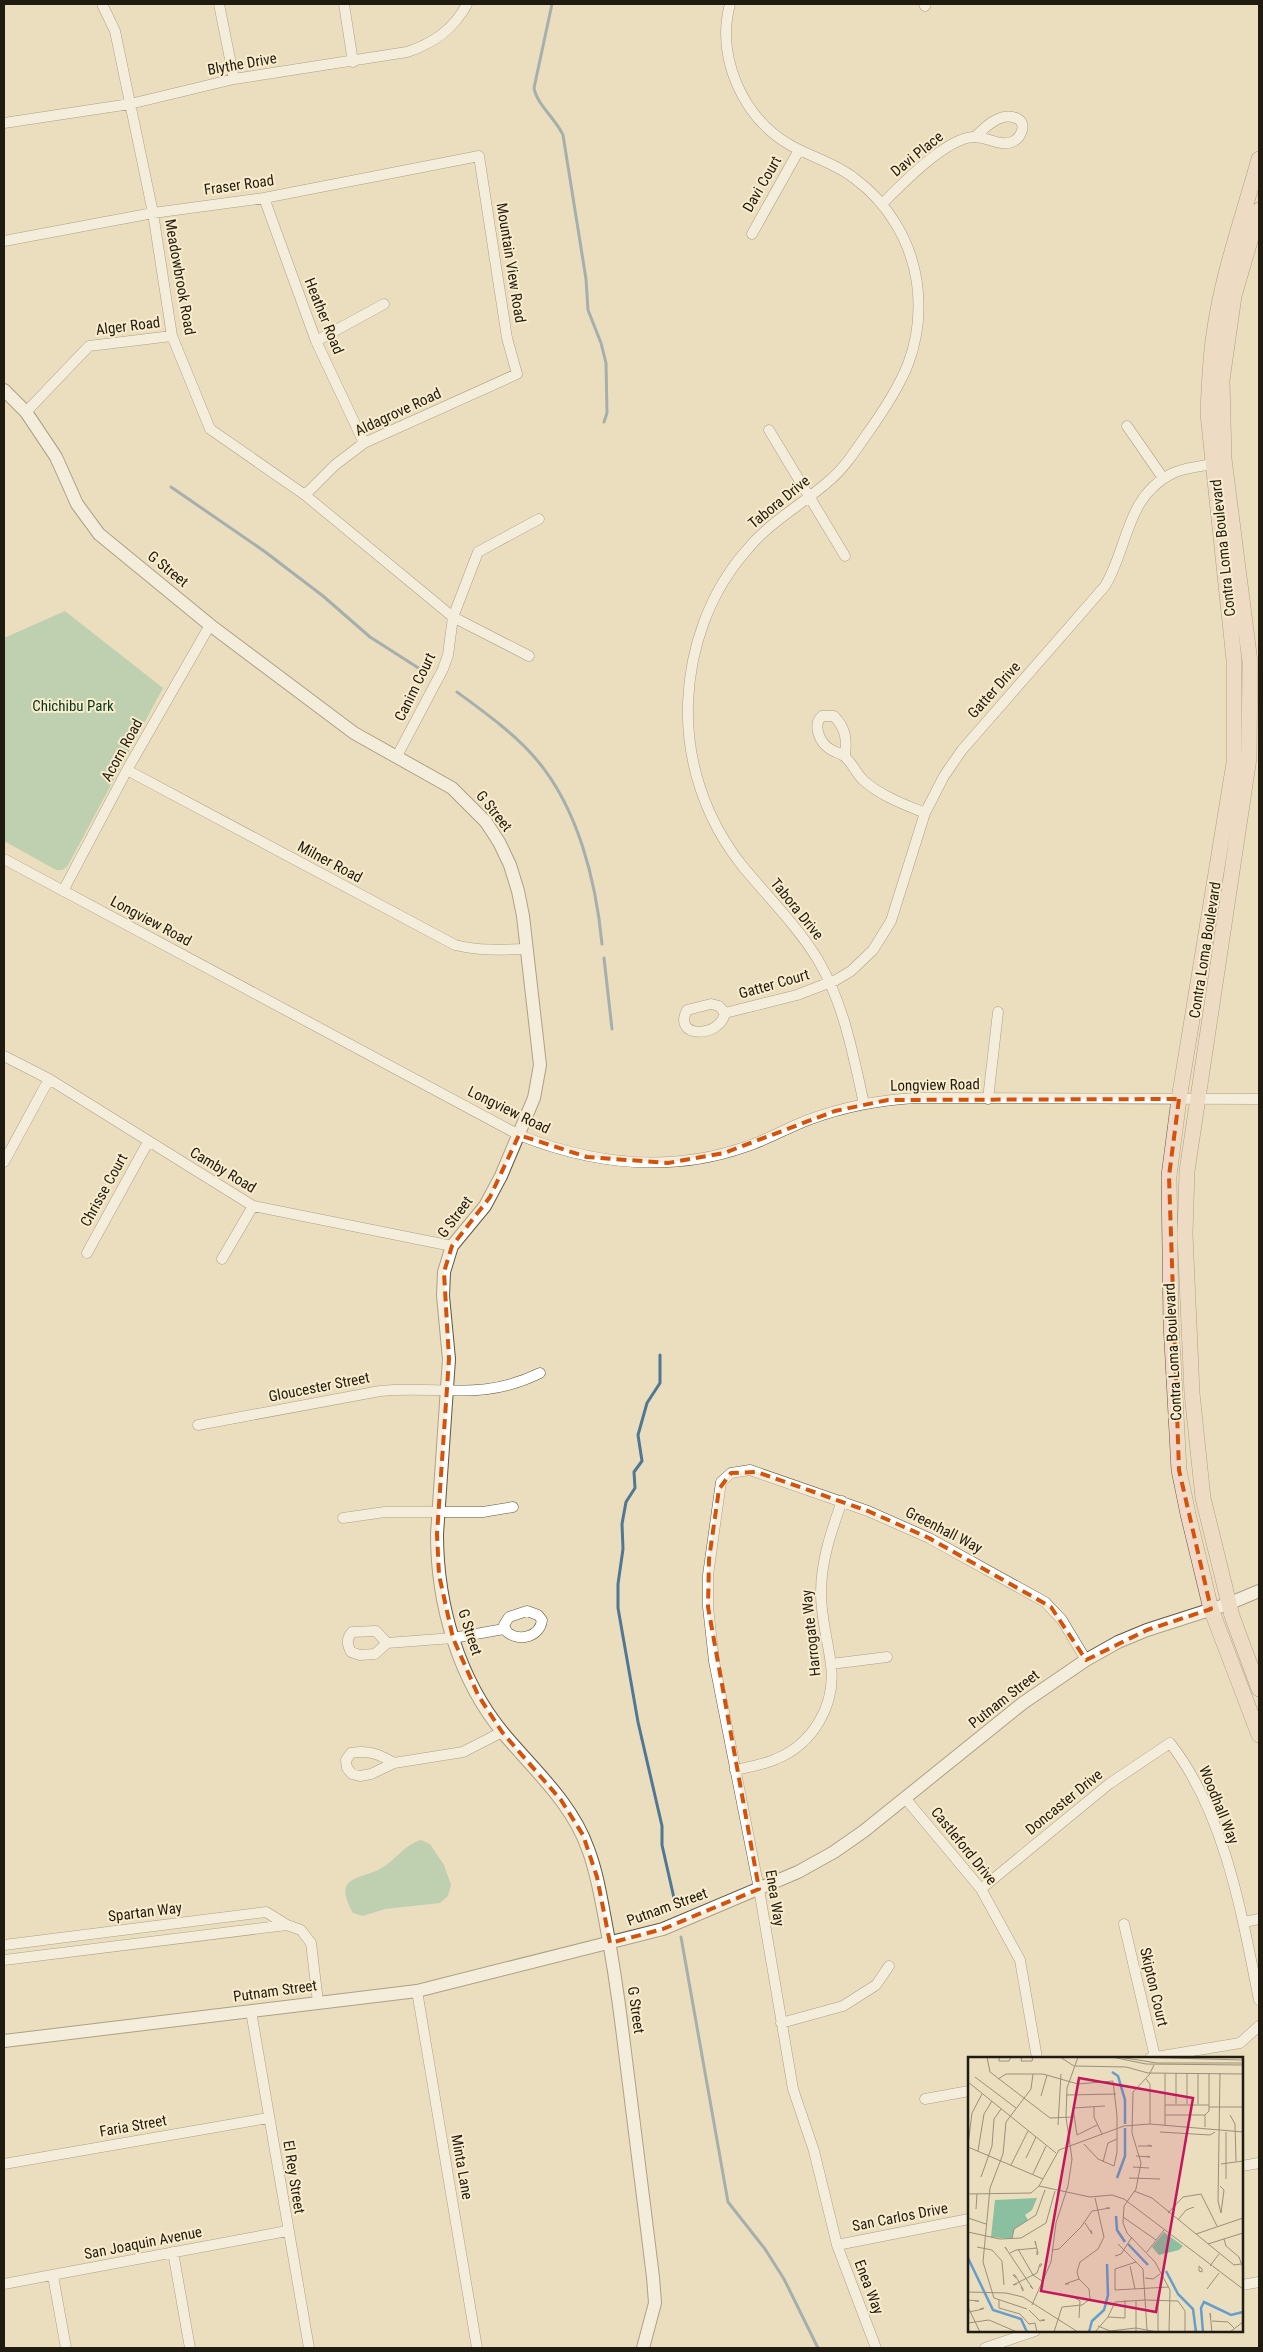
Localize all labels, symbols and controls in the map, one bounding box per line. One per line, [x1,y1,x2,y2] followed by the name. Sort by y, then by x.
[206,49,278,79] street label: Blythe Drive
[887,128,947,180] street label: Davi Place
[739,153,785,215] street label: Davi Court
[203,171,275,199] street label: Fraser Road
[493,202,529,324] street label: Mountain View Road
[161,218,199,336] street label: Meadowbrook Road
[301,275,347,357] street label: Heather Road
[95,313,161,339] street label: Alger Road
[352,384,444,440] street label: Aldagrove Road
[745,472,813,532] street label: Tabora Drive
[1207,478,1239,618] street label: Contra Loma Boulevard
[144,547,192,591] street label: G Street
[391,650,439,724] street label: Canim Court
[964,658,1024,722] street label: Gatter Drive
[32,697,114,715] park label: Chichibu Park
[98,716,146,784] street label: Acorn Road
[472,787,516,835] street label: G Street
[295,837,365,887] street label: Milner Road
[767,875,827,943] street label: Tabora Drive
[1185,880,1225,1020] street label: Contra Loma Boulevard
[107,892,195,950] street label: Longview Road
[737,965,811,1003] street label: Gatter Court
[890,1075,980,1095] street label: Longview Road
[465,1082,553,1138] street label: Longview Road
[187,1143,259,1197] street label: Camby Road
[77,1150,131,1230] street label: Chrisse Court
[434,1193,476,1241] street label: G Street
[1160,1283,1186,1421] street label: Contra Loma Boulevard
[267,1368,371,1406] street label: Gloucester Street
[903,1503,985,1557] street label: Greenhall Way
[798,1589,824,1677] street label: Harrogate Way
[454,1607,486,1657] street label: G Street
[965,1666,1043,1732] street label: Putnam Street
[1195,1763,1243,1847] street label: Woodhall Way
[1022,1766,1106,1838] street label: Doncaster Drive
[927,1803,1001,1889] street label: Castleford Drive
[762,1868,788,1928] street label: Enea Way
[624,1884,710,1930] street label: Putnam Street
[107,1899,183,1925] street label: Spartan Way
[1136,1946,1172,2028] street label: Skipton Court
[232,1976,318,2006] street label: Putnam Street
[624,1985,648,2035] street label: G Street
[968,2057,1243,2332] inset map
[98,2111,168,2141] street label: Faria Street
[447,2133,477,2201] street label: Minta Lane
[279,2139,309,2215] street label: El Rey Street
[851,2199,949,2235] street label: San Carlos Drive
[83,2223,203,2263] street label: San Joaquin Avenue
[850,2257,888,2317] street label: Enea Way

